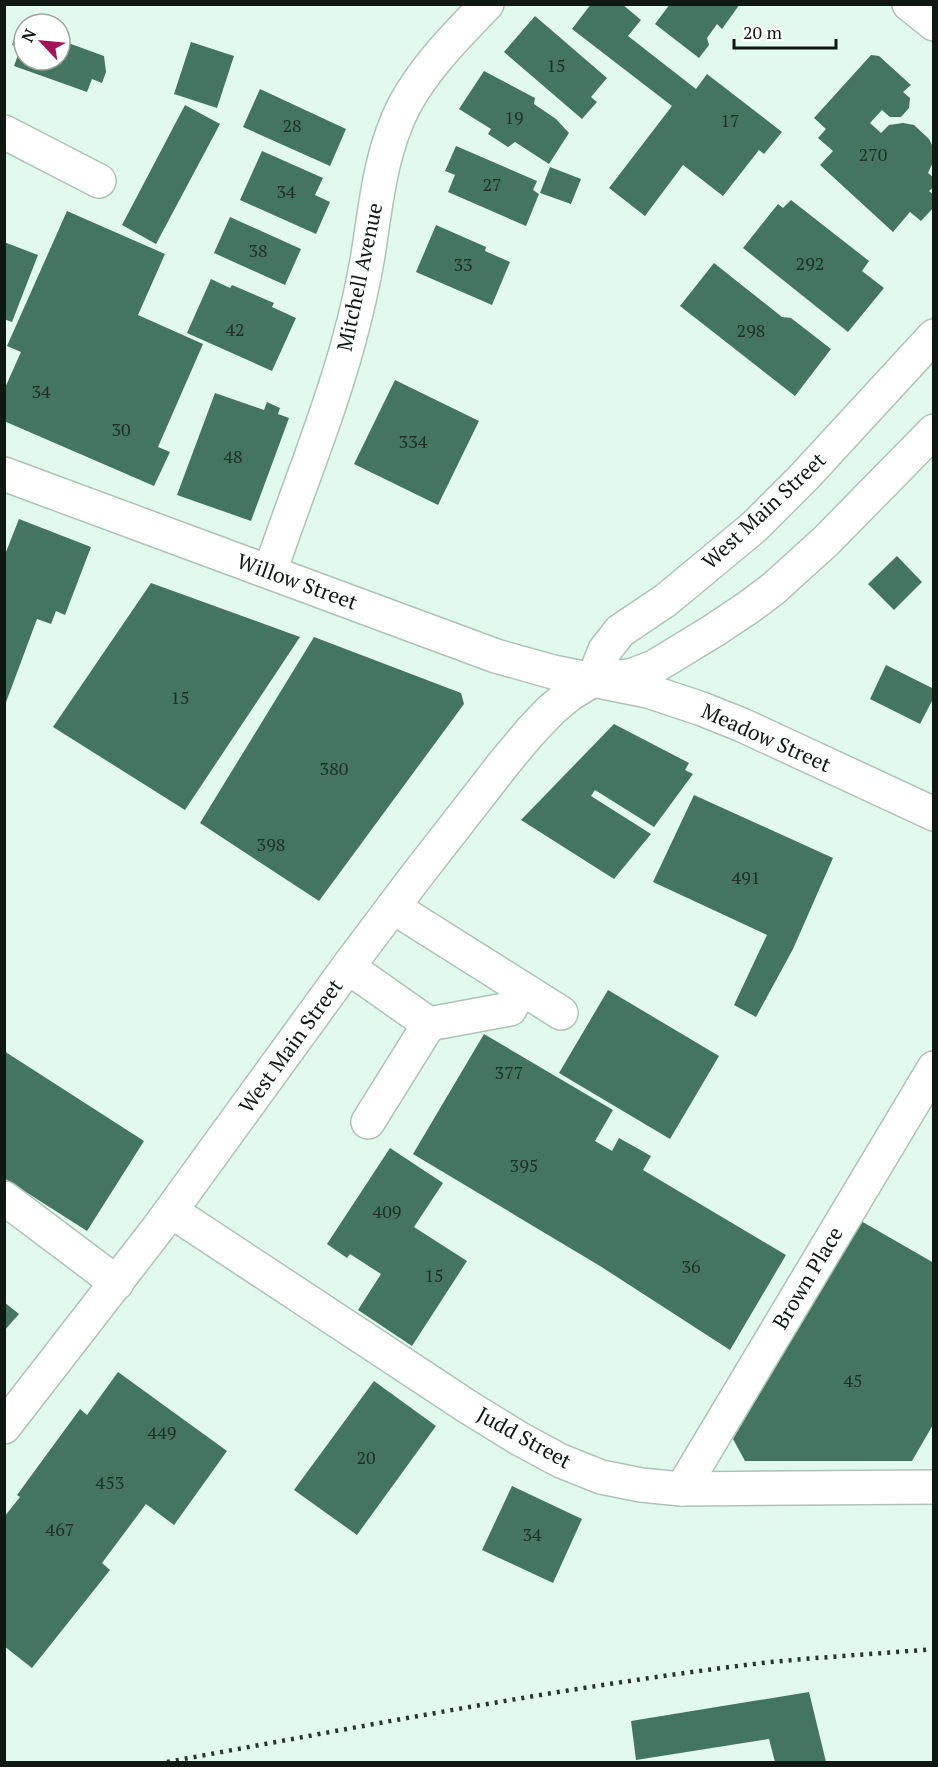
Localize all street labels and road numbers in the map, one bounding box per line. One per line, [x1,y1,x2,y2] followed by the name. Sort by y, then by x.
[330,200,388,354] street label: Mitchell Avenue
[695,445,831,575] street label: West Main Street
[233,546,362,616] street label: Willow Street
[697,696,836,778] street label: Meadow Street
[232,972,349,1118] street label: West Main Street
[766,1221,849,1334] street label: Brown Place
[472,1400,577,1475] street label: Judd Street

